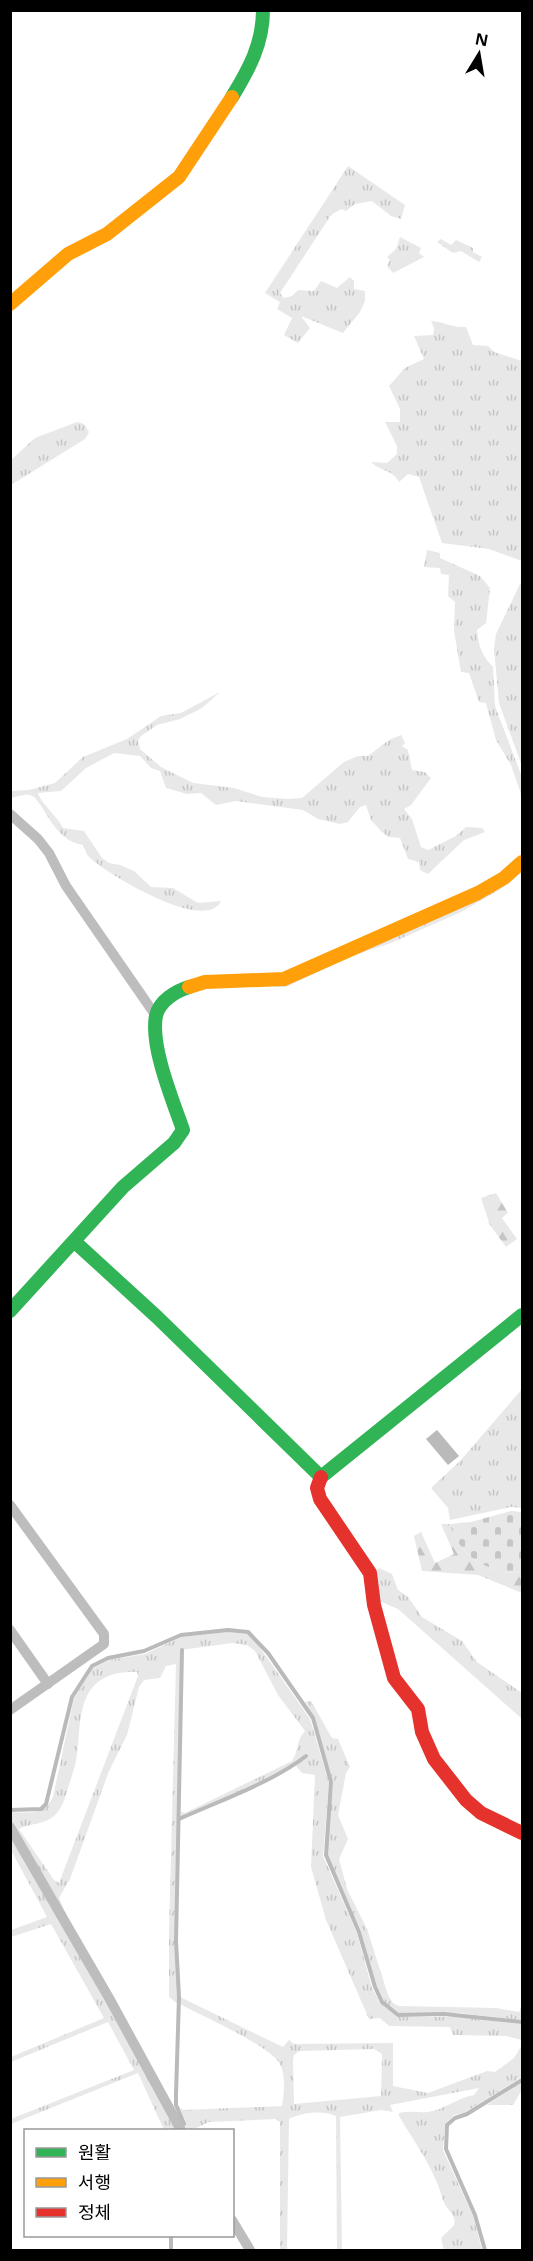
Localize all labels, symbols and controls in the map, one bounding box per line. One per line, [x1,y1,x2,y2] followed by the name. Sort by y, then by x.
[449,24,509,84] north arrow
[473,27,490,51] text: N
[24,2129,234,2237] legend
[78,2140,111,2164] text: 원활
[78,2170,111,2194] text: 서행
[78,2200,111,2224] text: 정체

